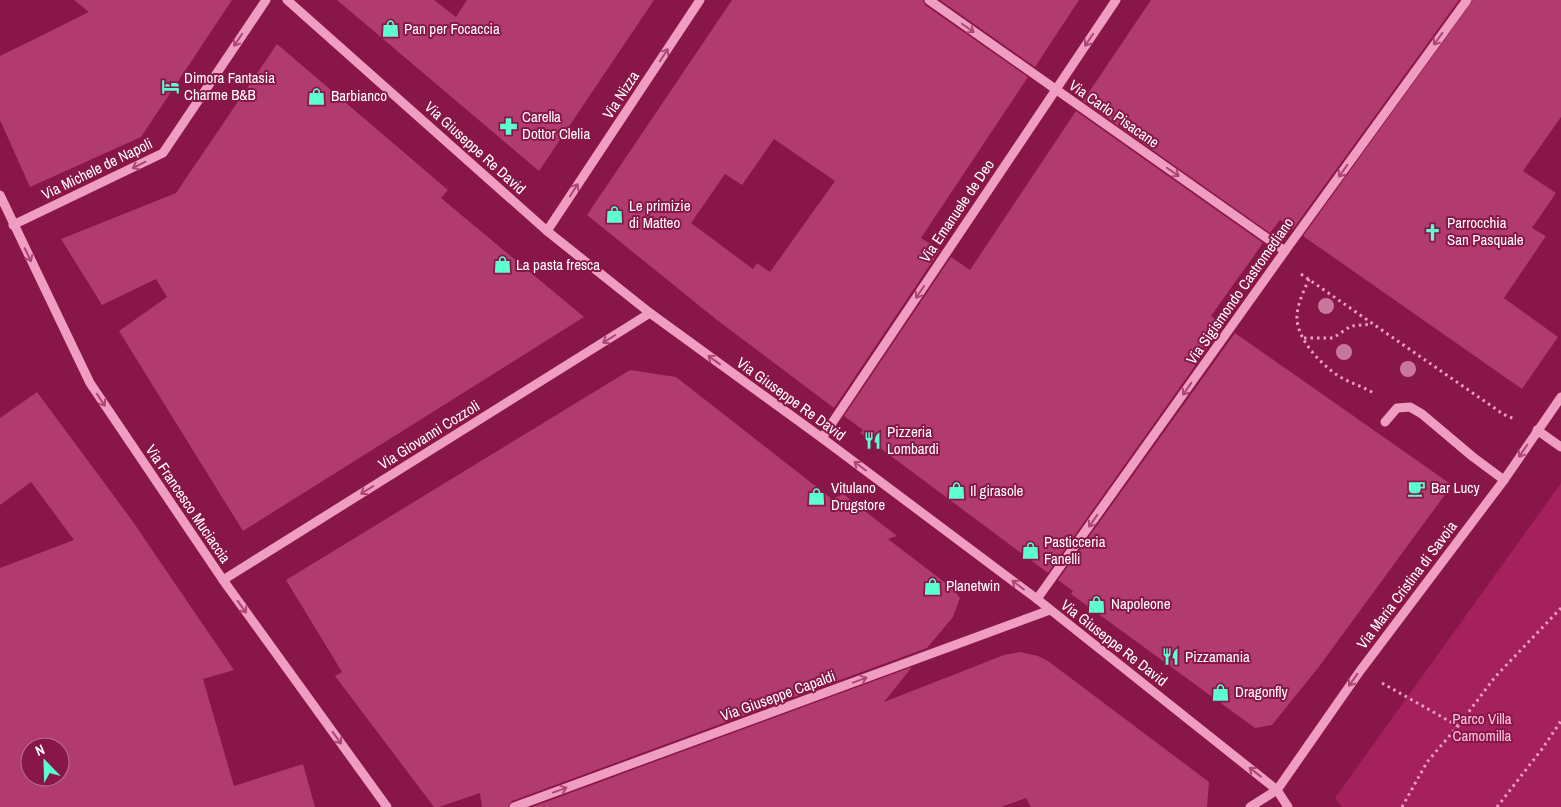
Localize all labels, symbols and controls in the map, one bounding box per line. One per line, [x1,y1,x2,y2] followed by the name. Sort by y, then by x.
[404,18,500,39] place label: Pan per Focaccia
[380,19,400,39] shop icon: Pan per Focaccia
[961,23,975,33] one-way arrow
[1433,32,1443,46] one-way arrow
[233,33,243,47] one-way arrow
[1084,33,1094,47] one-way arrow
[659,48,669,62] one-way arrow
[184,67,275,105] place label: Dimora Fantasia Charme B&B
[597,67,644,123] street label: Via Nizza
[1065,75,1164,153] street label: Via Carlo Pisacane
[160,77,180,97] hotel icon: Dimora Fantasia Charme B&B
[331,85,387,106] place label: Barbianco
[307,86,327,106] shop icon: Barbianco
[420,96,531,199] street label: Via Giuseppe Re David
[522,106,591,144] place label: Carella Dottor Clelia
[498,116,518,136] pharmacy icon: Carella Dottor Clelia
[38,133,156,204] street label: Via Michele de Napoli
[914,155,999,266] street label: Via Emanuele de Deo
[132,161,147,170] one-way arrow
[1337,164,1348,177] one-way arrow
[1166,167,1180,177] one-way arrow
[569,183,579,197] one-way arrow
[629,195,691,233] place label: Le primizie di Matteo
[605,205,625,225] shop icon: Le primizie di Matteo
[1447,212,1524,250] place label: Parrocchia San Pasquale
[1181,213,1298,368] street label: Via Sigismondo Castromediano
[1423,222,1443,242] church icon: Parrocchia San Pasquale
[23,248,33,263] one-way arrow
[516,254,600,275] place label: La pasta fresca
[492,255,512,275] shop icon: La pasta fresca
[915,284,925,298] one-way arrow
[602,334,616,344] one-way arrow
[733,352,850,445] street label: Via Giuseppe Re David
[708,355,722,365] one-way arrow
[1182,381,1192,395] one-way arrow
[96,393,106,407] one-way arrow
[374,395,483,474] street label: Via Giovanni Cozzoli
[887,421,939,459] place label: Pizzeria Lombardi
[863,431,883,451] restaurant icon: Pizzeria Lombardi
[141,440,236,567] street label: Via Francesco Muciaccia
[1518,444,1528,458] one-way arrow
[854,461,867,472] one-way arrow
[831,477,885,515] place label: Vitulano Drugstore
[1431,477,1480,498] place label: Bar Lucy
[1407,478,1427,498] cafe icon: Bar Lucy
[970,480,1023,501] place label: Il girasole
[946,481,966,501] shop icon: Il girasole
[361,486,375,496] one-way arrow
[807,487,827,507] shop icon: Vitulano Drugstore
[1088,514,1098,528] one-way arrow
[1352,516,1462,653] street label: Via Maria Cristina di Savoia
[1044,531,1106,569] place label: Pasticceria Fanelli
[1020,541,1040,561] shop icon: Pasticceria Fanelli
[946,575,1000,596] place label: Planetwin
[922,576,942,596] shop icon: Planetwin
[1012,579,1025,590] one-way arrow
[1111,593,1171,614] place label: Napoleone
[1057,594,1172,691] street label: Via Giuseppe Re David
[1087,594,1107,614] shop icon: Napoleone
[237,600,247,614] one-way arrow
[1185,646,1250,667] place label: Pizzamania
[1161,647,1181,667] restaurant icon: Pizzamania
[717,665,838,726] street label: Via Giuseppe Capaldi
[1348,673,1358,687] one-way arrow
[852,675,868,684] one-way arrow
[1235,681,1288,702] place label: Dragonfly
[1211,682,1231,702] shop icon: Dragonfly
[1452,708,1512,746] park label: Parco Villa Camomilla
[332,731,342,745] one-way arrow
[20,737,70,787] north arrow
[33,740,47,760] text: N
[1249,767,1262,778] one-way arrow
[552,785,567,794] one-way arrow

